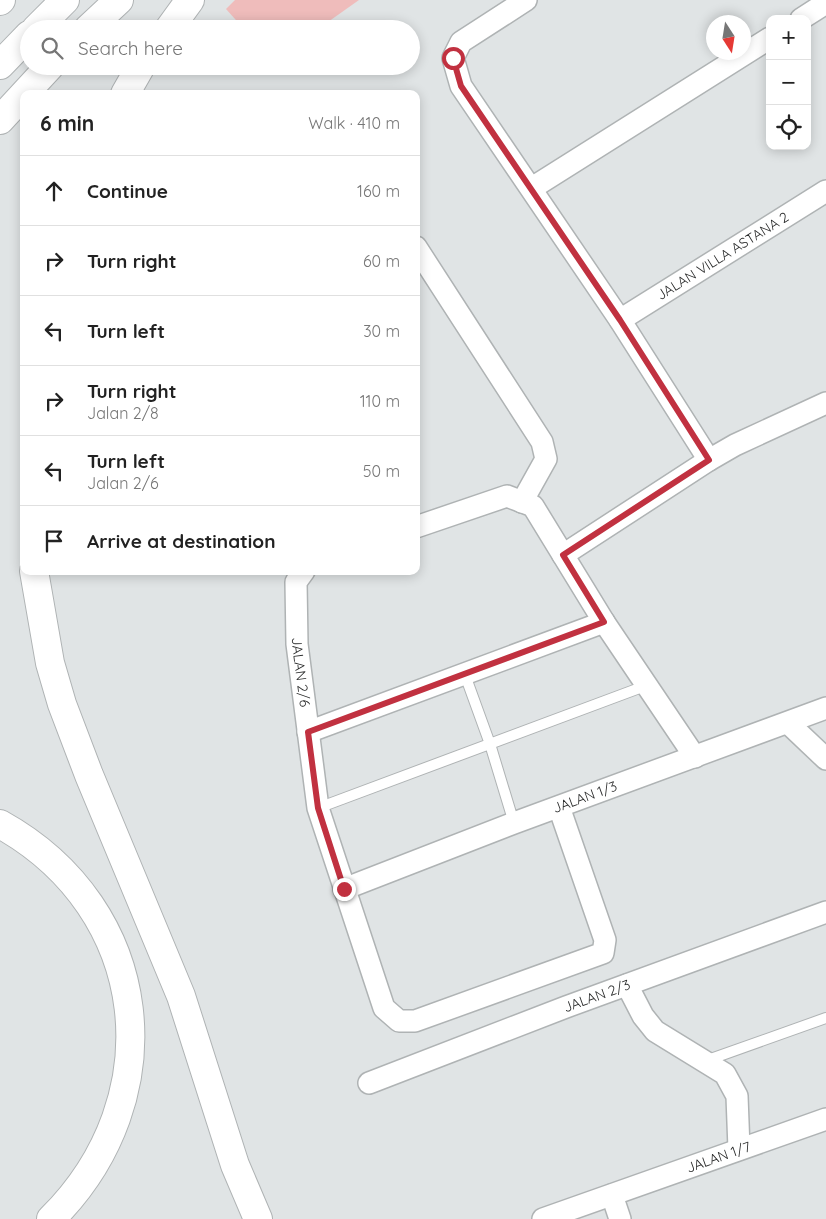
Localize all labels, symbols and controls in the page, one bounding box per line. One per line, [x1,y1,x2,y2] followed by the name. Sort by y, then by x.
[706,15,751,60] north arrow
[766,15,811,150] map controls
[766,15,811,60] button: +
[20,20,420,75] search box
[38,34,66,62] icon: search
[78,36,183,60] text: Search here
[442,47,465,70] route start
[766,60,811,105] button: −
[766,105,811,150] button: locate
[40,110,94,136] text: 6 min
[308,113,400,133] text: Walk · 410 m
[40,177,68,205] icon: ahead
[87,179,168,203] text: Continue
[357,181,400,201] text: 160 m
[653,208,792,304] street label: JALAN VILLA ASTANA 2
[40,247,68,275] icon: right
[87,249,176,273] text: Turn right
[363,251,400,271] text: 60 m
[40,317,68,345] icon: left
[87,319,165,343] text: Turn left
[363,321,400,341] text: 30 m
[87,379,176,403] text: Turn right
[40,387,68,415] icon: right
[360,391,400,411] text: 110 m
[87,403,159,423] text: Jalan 2/8
[87,449,165,473] text: Turn left
[40,457,68,485] icon: left
[363,461,400,481] text: 50 m
[87,473,159,493] text: Jalan 2/6
[40,527,68,555] icon: arrive
[87,529,276,553] text: Arrive at destination
[288,637,314,708] street label: JALAN 2/6
[550,777,620,817] street label: JALAN 1/3
[333,878,356,901] route end
[561,975,633,1016] street label: JALAN 2/3
[684,1137,753,1177] street label: JALAN 1/7

